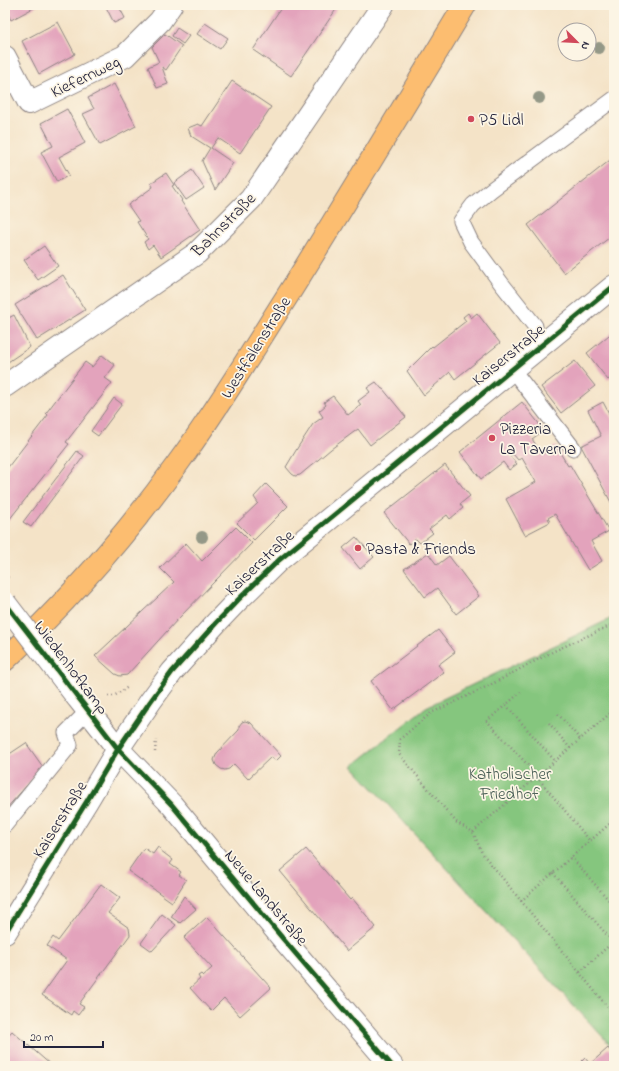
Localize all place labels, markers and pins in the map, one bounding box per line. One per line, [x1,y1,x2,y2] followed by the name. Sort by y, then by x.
[479,108,524,133] place label: P5 Lidl
[466,114,476,124] marker: P5 Lidl
[500,417,576,462] place label: Pizzeria La Taverna
[487,433,497,443] marker: Pizzeria La Taverna
[366,537,476,562] place label: Pasta & Friends
[353,543,363,553] marker: Pasta & Friends

